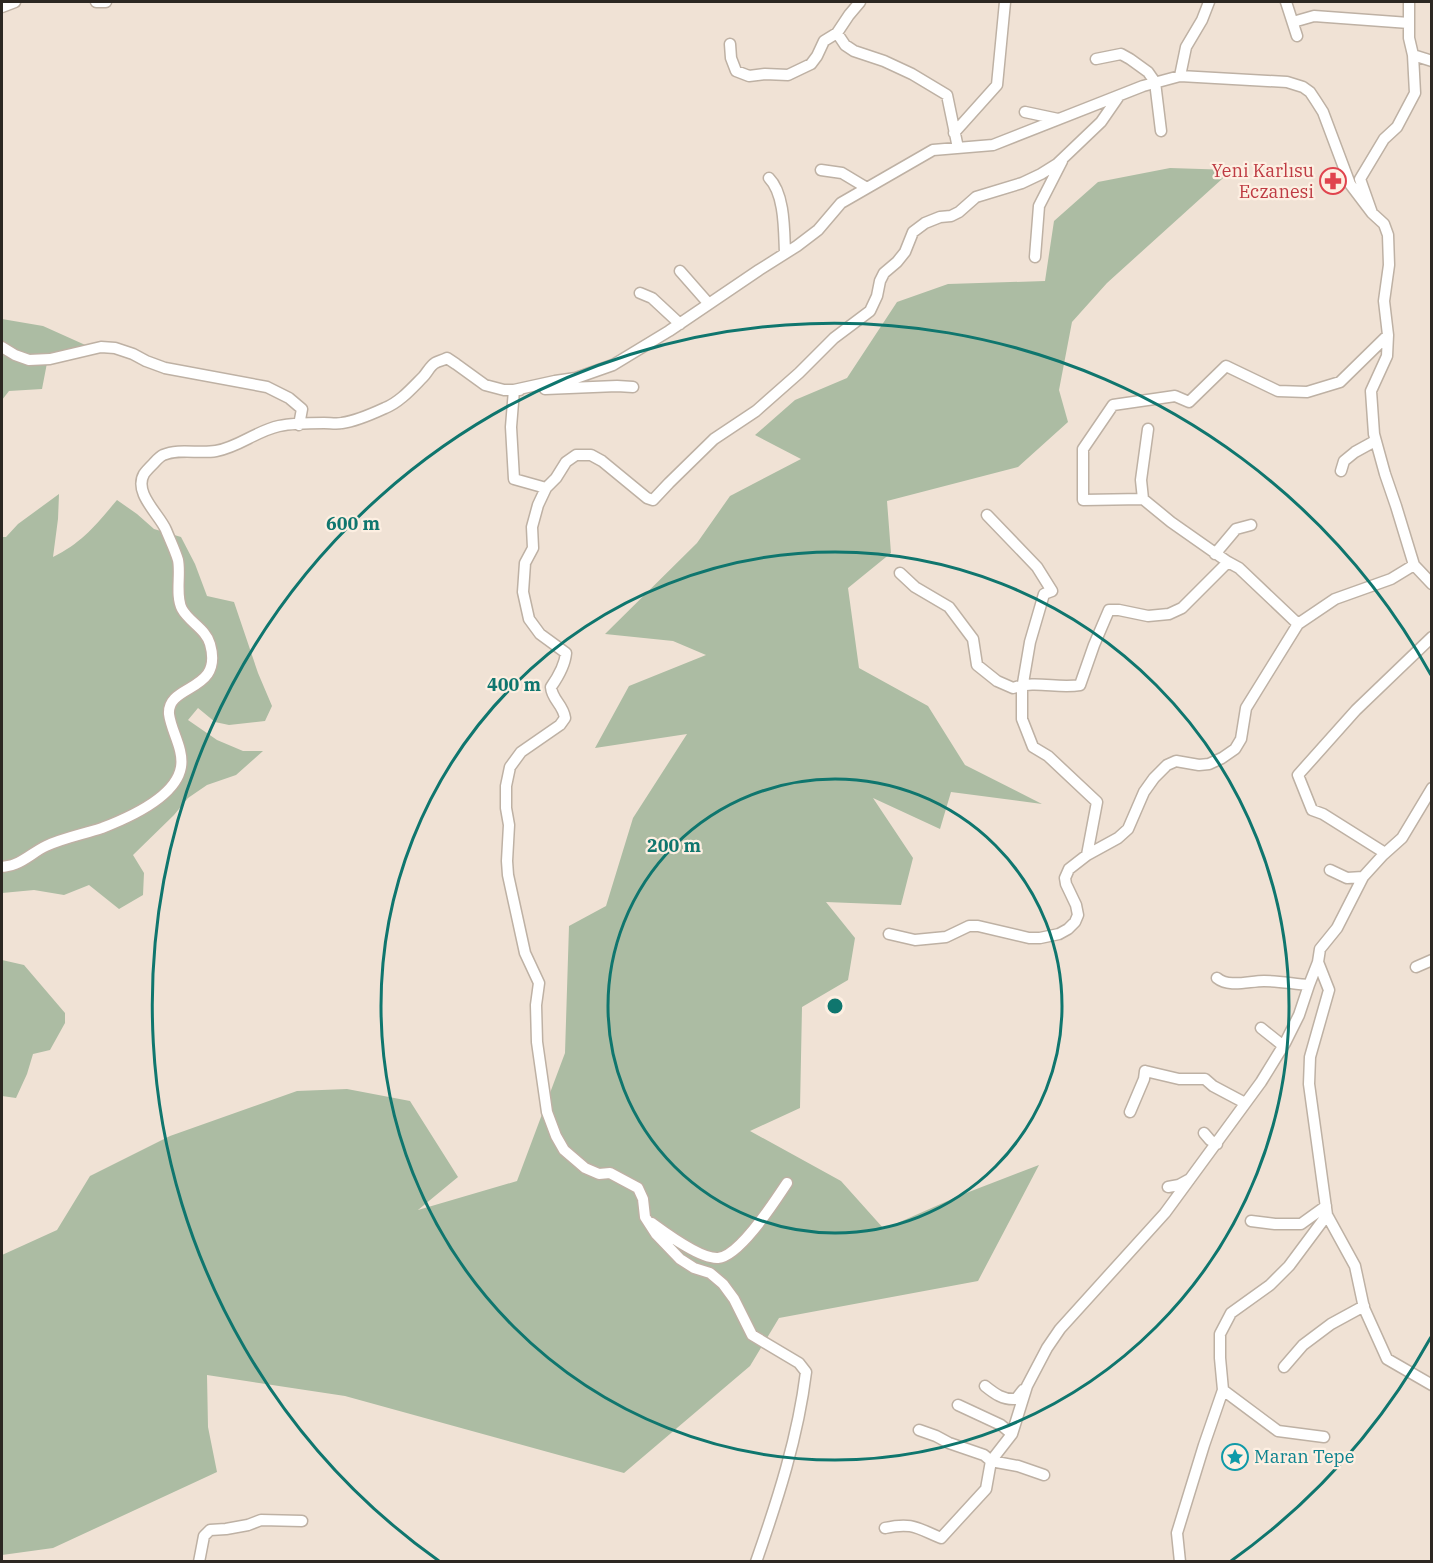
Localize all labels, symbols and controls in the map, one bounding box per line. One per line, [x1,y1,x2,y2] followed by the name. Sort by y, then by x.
[1212,159,1314,203] place label: Yeni Karlısu Eczanesi
[1318,166,1348,196] pharmacy icon: Yeni Karlısu Eczanesi
[326,512,381,535] text: 600 m
[487,673,542,696] text: 400 m
[647,834,702,857] text: 200 m
[825,996,845,1016] centre of rings
[1220,1442,1250,1472] place icon: Maran Tepe
[1254,1445,1354,1468] place label: Maran Tepe

